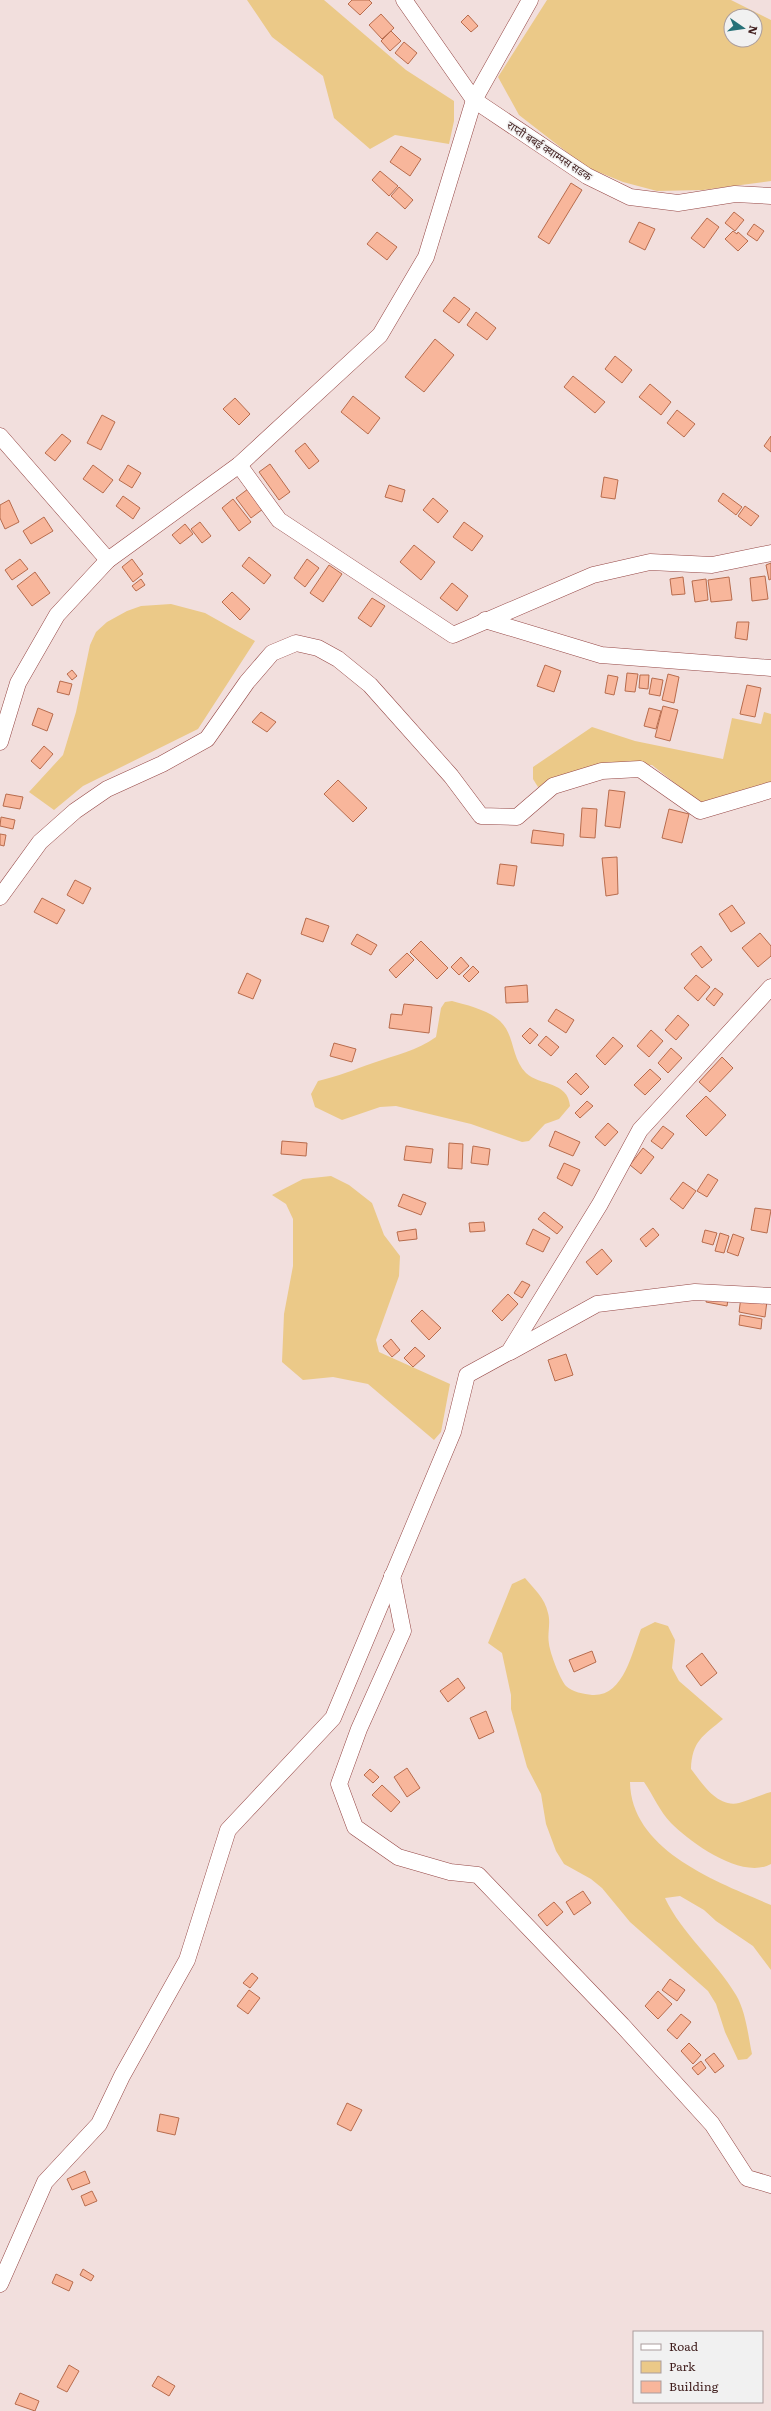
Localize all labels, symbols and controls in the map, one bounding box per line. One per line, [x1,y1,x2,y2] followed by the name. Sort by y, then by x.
[723,8,763,48] north arrow
[745,24,763,37] text: N
[504,116,596,184] street label: राप्ती बबई क्याम्पस सडक
[633,2331,763,2403] legend
[669,2337,699,2355] text: Road
[669,2357,696,2375] text: Park
[669,2377,719,2395] text: Building

